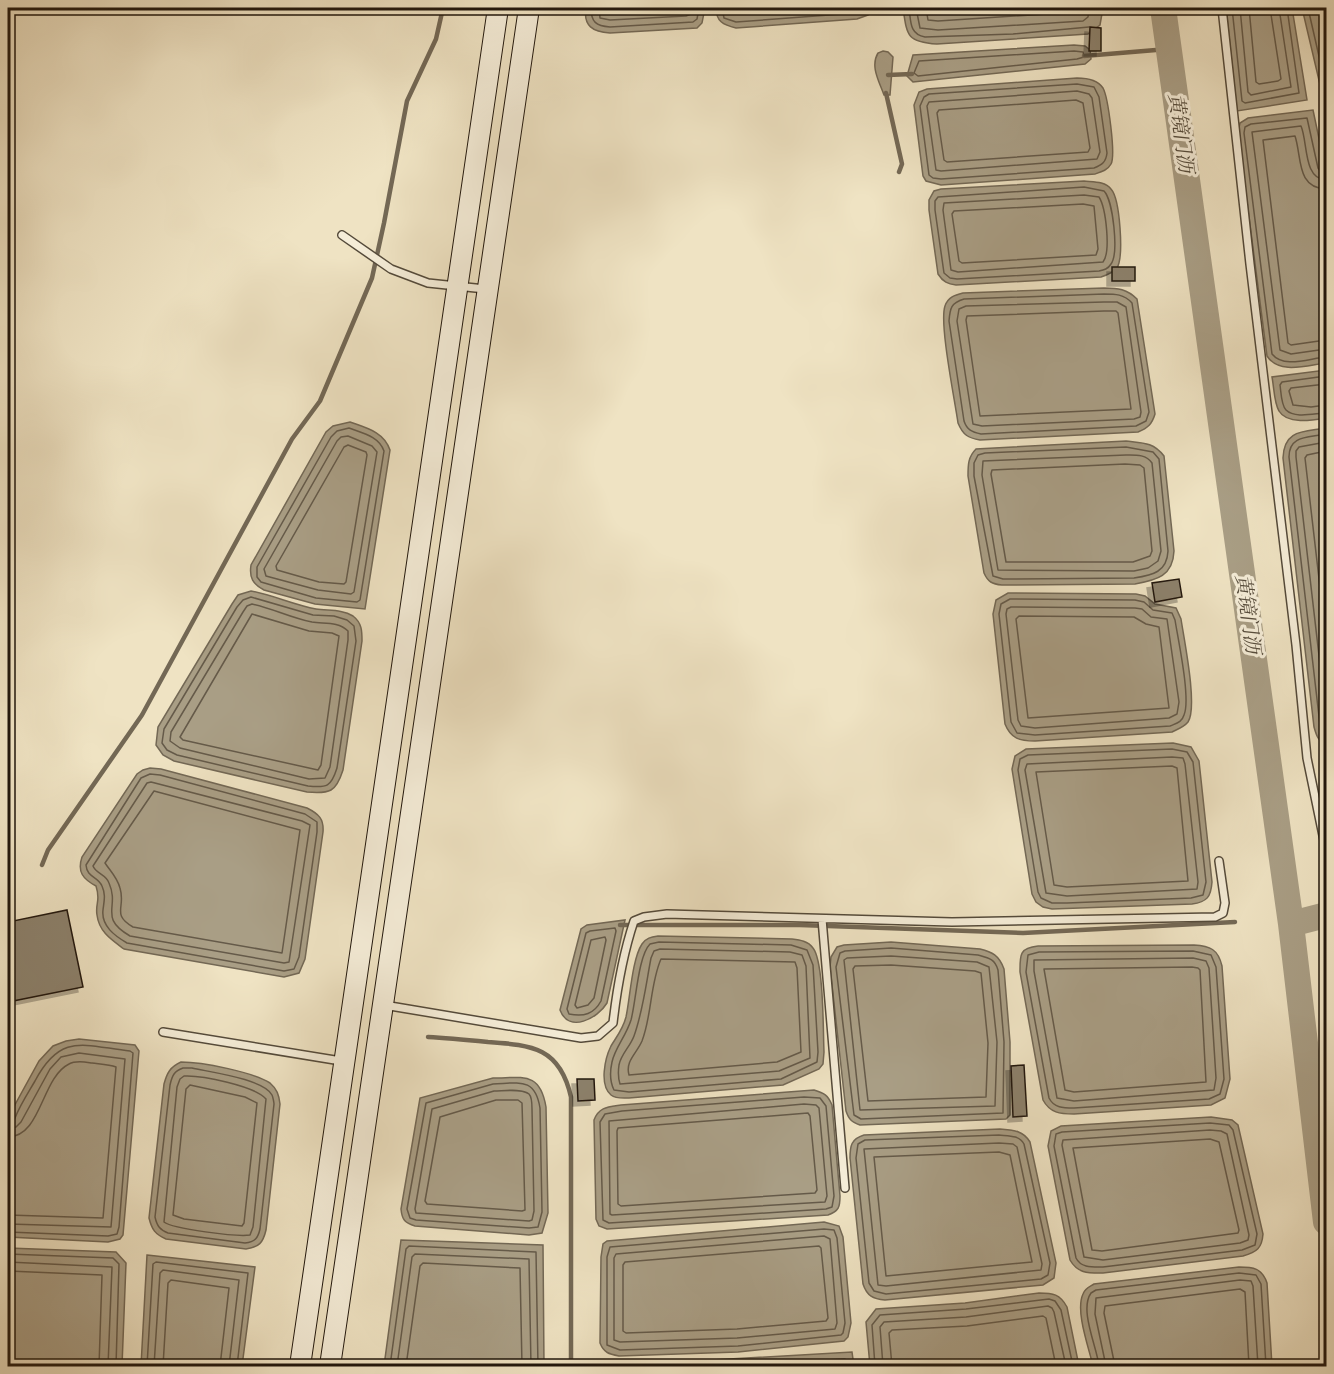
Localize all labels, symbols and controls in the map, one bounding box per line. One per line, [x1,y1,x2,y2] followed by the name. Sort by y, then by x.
[1162,92,1199,178] water label: 黄镜门沥
[1229,573,1266,659] water label: 黄镜门沥

